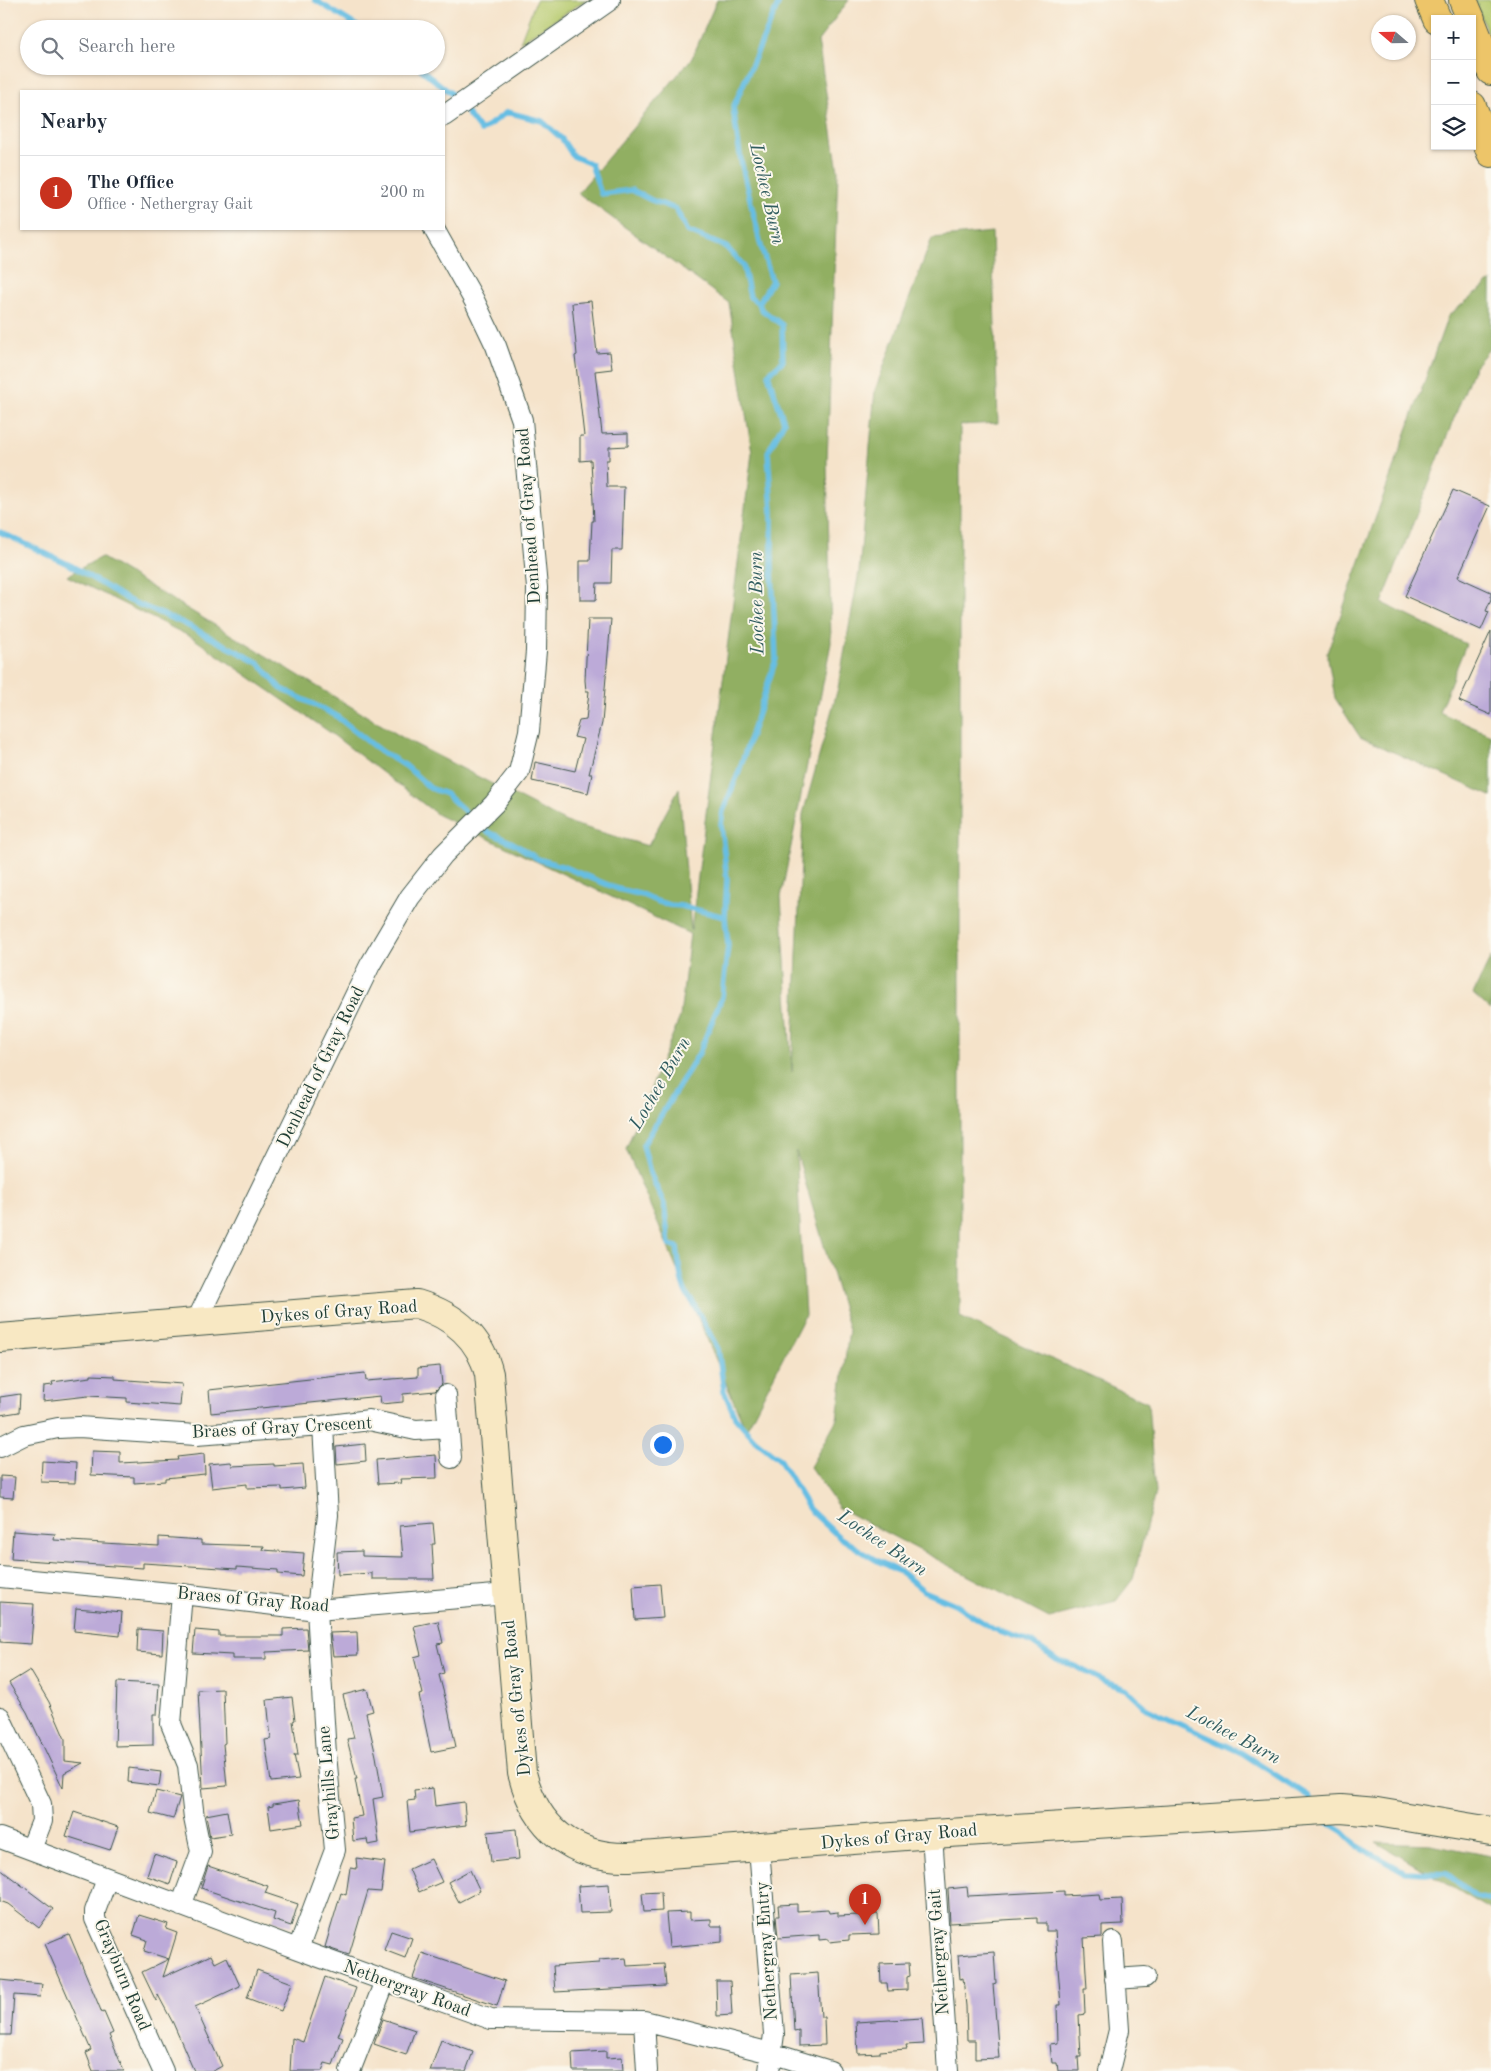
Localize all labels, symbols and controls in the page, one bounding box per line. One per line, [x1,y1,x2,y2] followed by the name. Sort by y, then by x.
[1371,15,1416,60] north arrow
[1431,15,1476,150] map controls
[1431,15,1476,60] button: +
[20,20,445,75] search box
[38,34,66,62] icon: search
[78,38,175,57] text: Search here
[1431,60,1476,105] button: −
[1431,105,1476,150] button: layers
[40,112,108,133] text: Nearby
[745,141,787,247] water label: Lochee Burn
[87,174,174,193] text: The Office
[51,185,61,201] text: 1
[380,185,425,201] text: 200 m
[87,197,253,213] text: Office · Nethergray Gait
[514,427,544,605] street label: Denhead of Gray Road
[748,551,768,656] water label: Lochee Burn
[274,984,368,1150] street label: Denhead of Gray Road
[626,1034,695,1134] water label: Lochee Burn
[260,1298,418,1326] street label: Dykes of Gray Road
[191,1414,373,1442] street label: Braes of Gray Crescent
[650,1432,676,1458] your location
[833,1507,930,1581] water label: Lochee Burn
[176,1584,330,1616] street label: Braes of Gray Road
[500,1619,534,1777] street label: Dykes of Gray Road
[1182,1703,1283,1769] water label: Lochee Burn
[315,1725,343,1841] street label: Grayhills Lane
[820,1821,978,1853] street label: Dykes of Gray Road
[753,1880,781,2021] street label: Nethergray Entry
[849,1884,881,1925] pin: 1
[926,1888,952,2016] street label: Nethergray Gait
[90,1916,154,2034] street label: Grayburn Road
[341,1958,473,2020] street label: Nethergray Road

